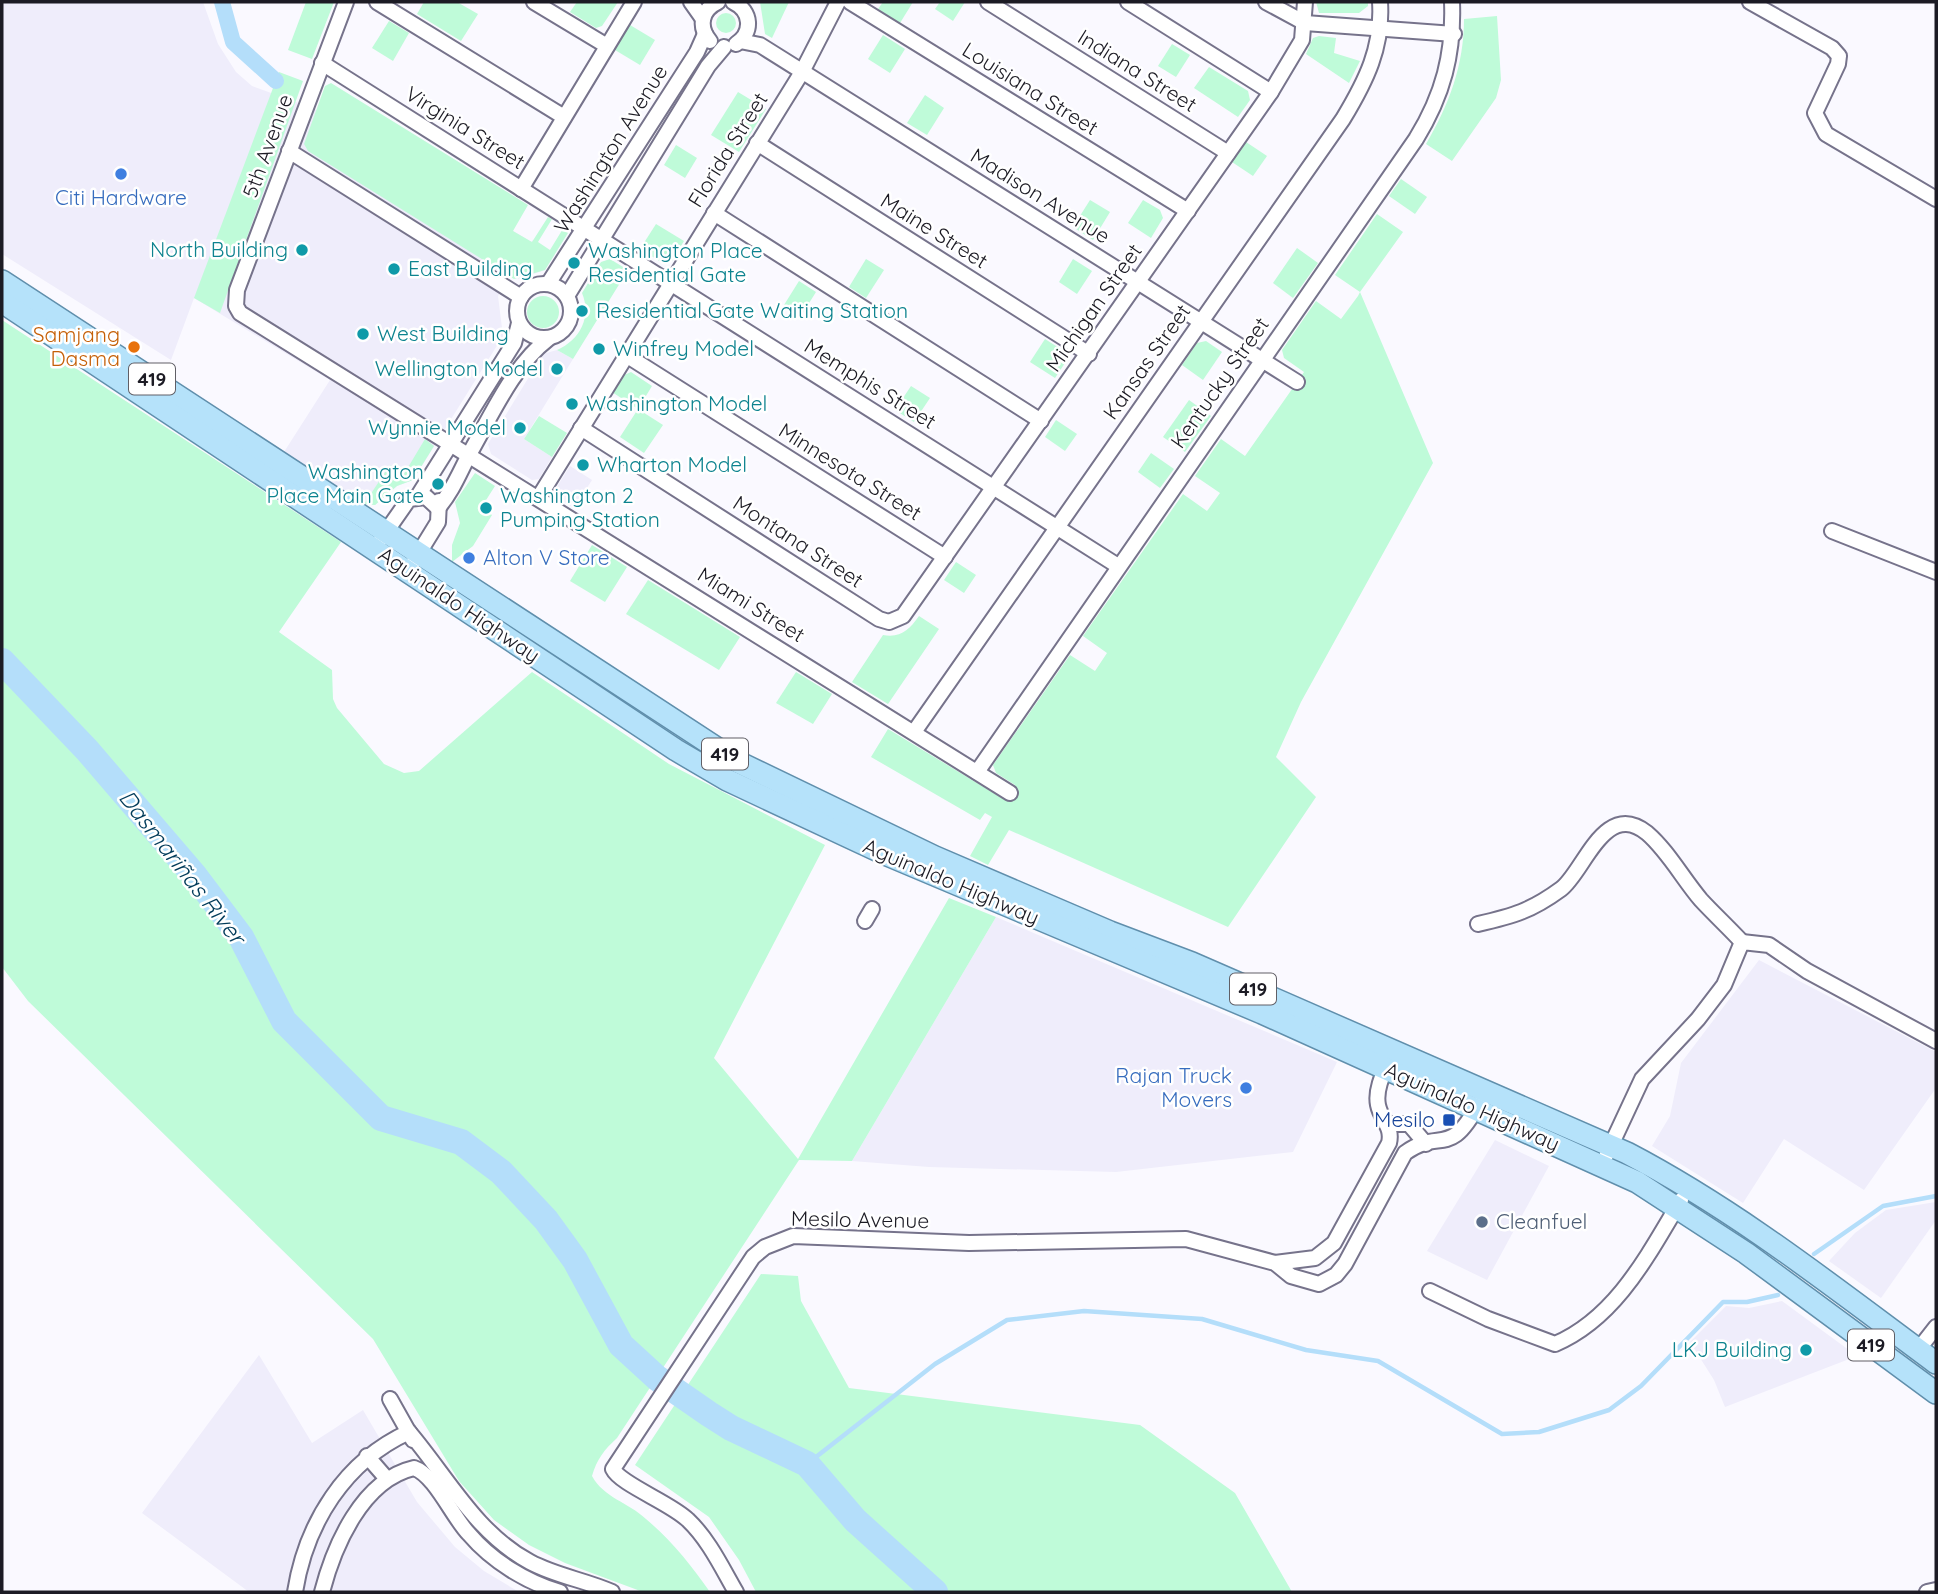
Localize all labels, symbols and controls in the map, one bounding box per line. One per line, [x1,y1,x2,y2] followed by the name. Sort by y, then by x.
[1073,23,1202,117] street label: Indiana Street
[958,36,1103,140] street label: Louisiana Street
[548,59,673,238] street label: Washington Avenue
[401,80,530,174] street label: Virginia Street
[682,87,773,212] street label: Florida Street
[236,90,298,201] street label: 5th Avenue
[966,142,1115,248] street label: Madison Avenue
[113,166,129,182] marker: Citi Hardware
[55,184,187,210] place label: Citi Hardware
[876,187,993,273] street label: Maine Street
[150,236,288,262] place label: North Building
[588,237,763,287] place label: Washington Place Residential Gate
[1039,238,1147,376] street label: Michigan Street
[294,242,310,258] marker: North Building
[408,255,533,281] place label: East Building
[566,255,582,271] marker: Washington Place Residential Gate
[386,261,402,277] marker: East Building
[596,297,908,323] place label: Residential Gate Waiting Station
[1097,299,1195,424] street label: Kansas Street
[574,303,590,319] marker: Residential Gate Waiting Station
[1164,312,1274,453] street label: Kentucky Street
[377,320,509,346] place label: West Building
[33,321,120,371] place label: Samjang Dasma
[355,326,371,342] marker: West Building
[800,332,941,434] street label: Memphis Street
[613,335,754,361] place label: Winfrey Model
[126,339,142,355] marker: Samjang Dasma
[591,341,607,357] marker: Winfrey Model
[375,355,543,381] place label: Wellington Model
[549,361,565,377] marker: Wellington Model
[129,364,175,394] road number: 419
[586,390,767,416] place label: Washington Model
[564,396,580,412] marker: Washington Model
[368,414,506,440] place label: Wynnie Model
[774,417,927,526] street label: Minnesota Street
[512,420,528,436] marker: Wynnie Model
[597,451,747,477] place label: Wharton Model
[575,457,591,473] marker: Wharton Model
[267,458,424,508] place label: Washington Place Main Gate
[430,476,446,492] marker: Washington Place Main Gate
[500,482,660,532] place label: Washington 2 Pumping Station
[729,489,869,593] street label: Montana Street
[478,500,494,516] marker: Washington 2 Pumping Station
[374,541,545,668] street label: Aguinaldo Highway
[483,544,610,570] place label: Alton V Store
[461,550,477,566] marker: Alton V Store
[693,561,810,647] street label: Miami Street
[702,738,748,769] road number: 419
[113,783,254,952] water label: Dasmariñas River
[859,832,1043,930] street label: Aguinaldo Highway
[1230,973,1276,1004] road number: 419
[1381,1056,1564,1156] street label: Aguinaldo Highway
[1115,1062,1232,1112] place label: Rajan Truck Movers
[1238,1080,1254,1096] marker: Rajan Truck Movers
[1374,1106,1435,1132] place label: Mesilo
[1441,1112,1457,1128] marker: Mesilo
[791,1205,929,1233] street label: Mesilo Avenue
[1496,1208,1587,1234] place label: Cleanfuel
[1474,1214,1490,1230] marker: Cleanfuel
[1848,1330,1894,1360] road number: 419
[1672,1336,1792,1362] place label: LKJ Building
[1798,1342,1814,1358] marker: LKJ Building

